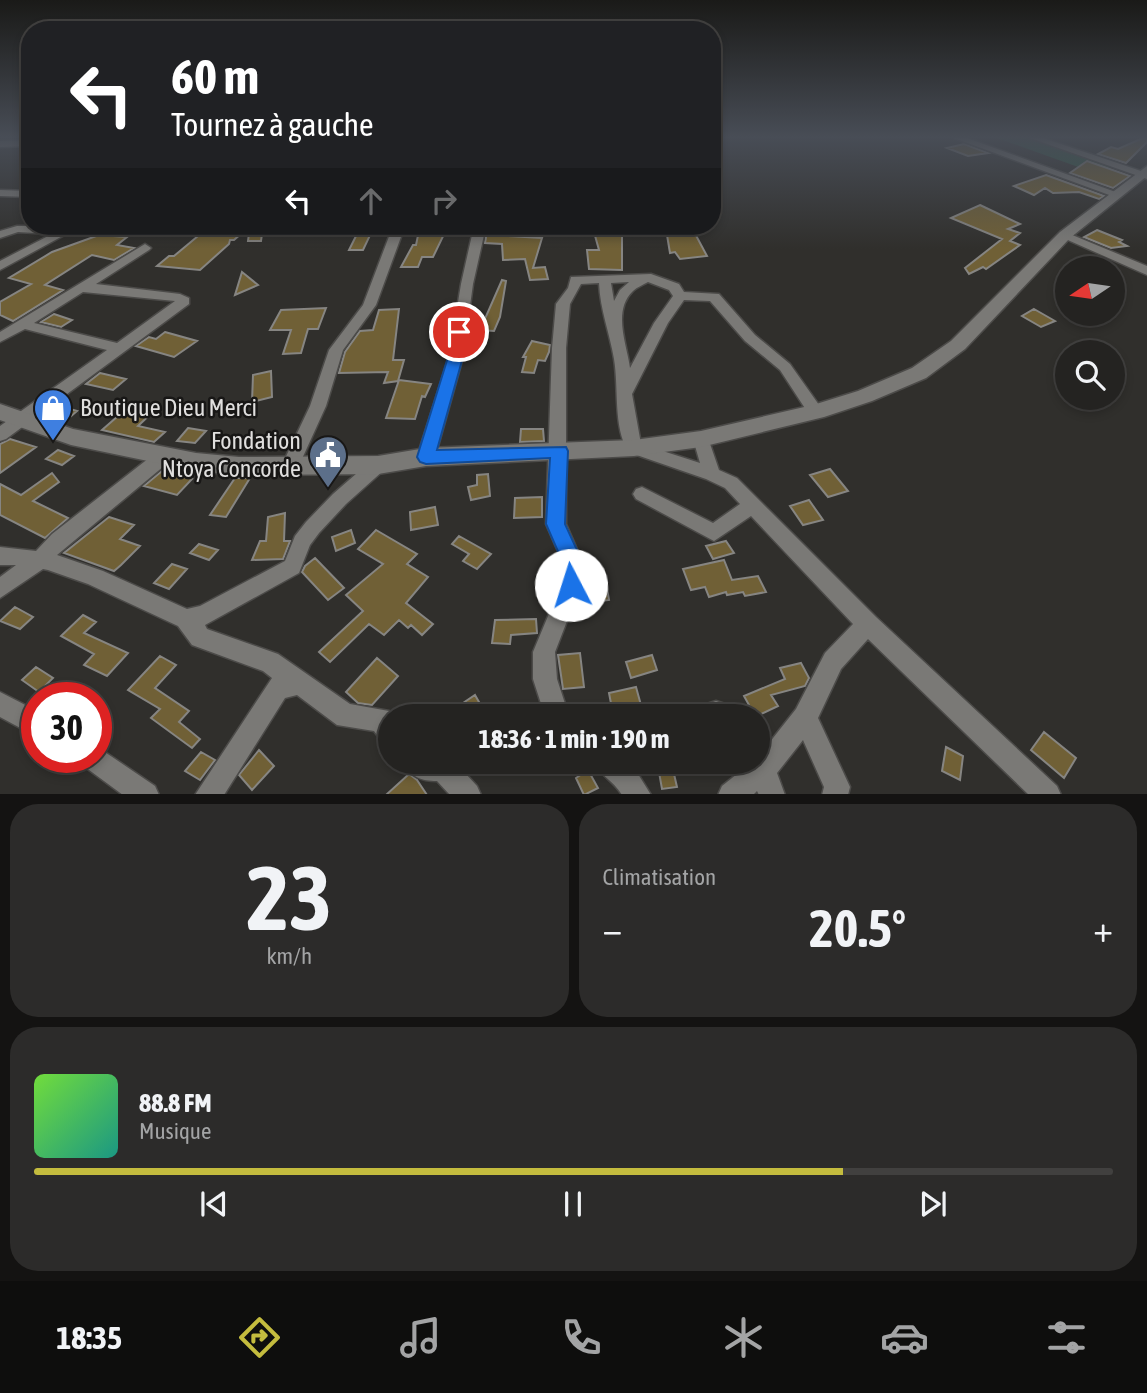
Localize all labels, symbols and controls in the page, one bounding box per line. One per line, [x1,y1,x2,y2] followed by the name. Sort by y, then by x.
[171,48,259,104] text: 60 m
[56,49,147,140] icon: left
[171,106,374,143] text: Tournez à gauche
[279,182,317,220] icon: left
[352,182,390,220] icon: ahead
[425,182,463,220] icon: right
[1055,256,1125,326] north arrow
[1055,256,1125,410] map controls
[429,302,489,362] pin
[440,313,478,351] icon: arrive
[1055,340,1125,410] button: search
[32,387,74,442] shop icon: Boutique Dieu Merci
[80,394,257,421] place label: Boutique Dieu Merci
[162,427,301,482] place label: Fondation Ntoya Concorde
[307,434,349,489] public building icon: Fondation Ntoya Concorde
[534,548,608,622] position arrow
[21,682,112,773] speed limit sign: 30
[479,724,669,754] text: 18:36 · 1 min · 190 m
[246,845,332,949] text: 23
[603,864,716,890] text: Climatisation
[809,898,906,958] text: 20.5°
[603,907,622,950] text: −
[1093,907,1113,950] text: +
[266,943,312,969] text: km/h
[139,1088,212,1118] text: 88.8 FM
[139,1118,211,1144] text: Musique
[195,1185,233,1223] icon: previous
[554,1185,592,1223] icon: pause
[914,1185,952,1223] icon: next
[235,1313,284,1362] icon: directions
[396,1313,445,1362] icon: music
[557,1313,606,1362] icon: phone
[719,1313,768,1362] icon: climate
[880,1313,929,1362] icon: car
[1042,1313,1091,1362] icon: filters
[56,1319,122,1356] text: 18:35

